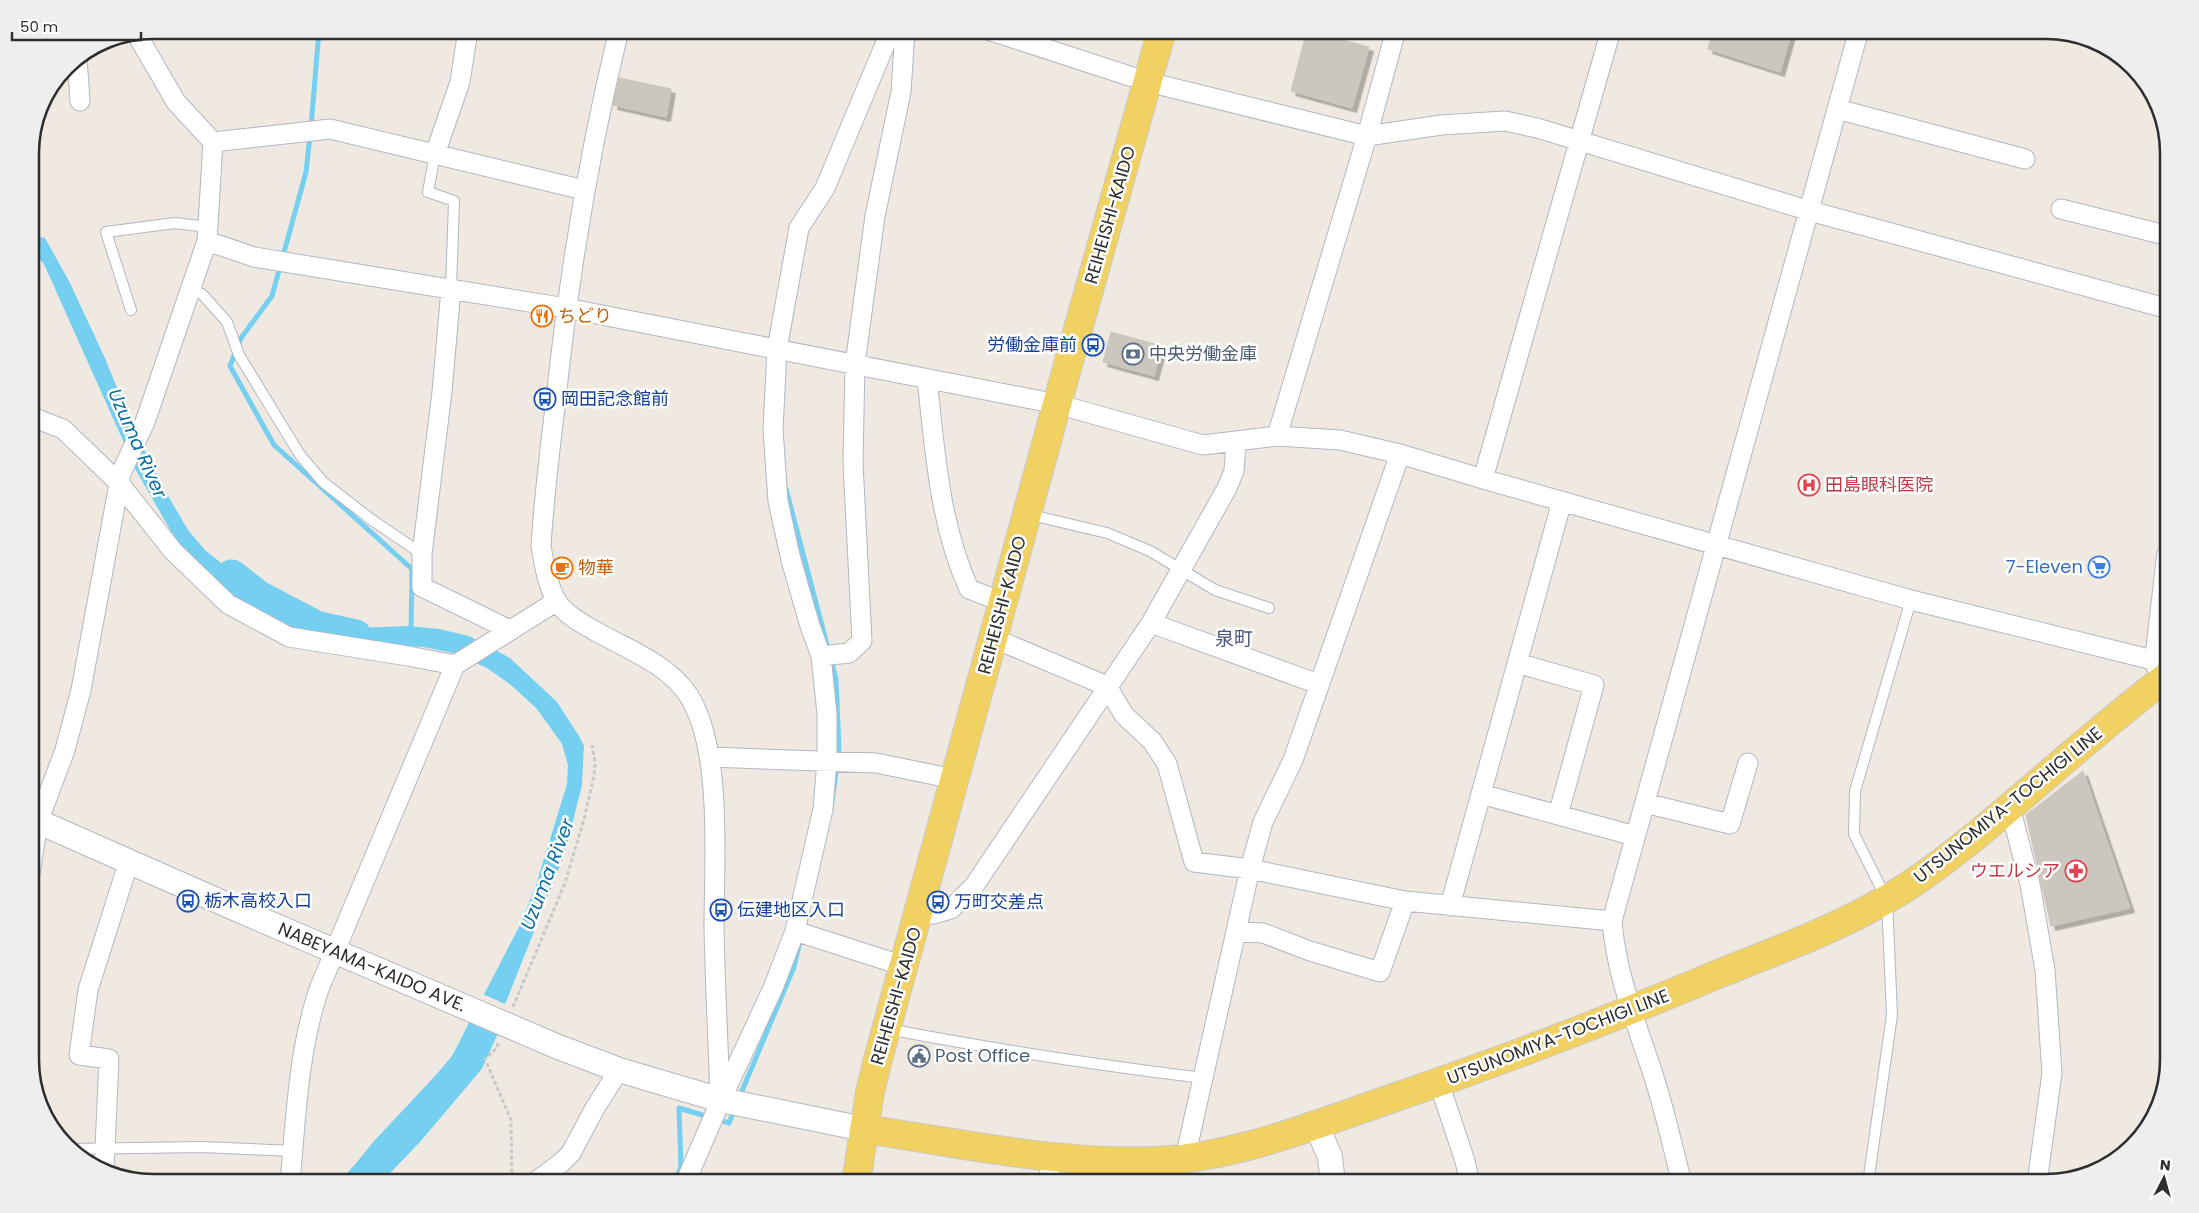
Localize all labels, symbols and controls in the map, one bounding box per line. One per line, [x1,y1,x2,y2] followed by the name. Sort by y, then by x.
[12,10,141,42] scale bar
[20,16,58,37] text: 50 m
[1078,143,1141,287] street label: REIHEISHI-KAIDO
[558,303,612,328] place label: ちどり
[530,304,554,328] restaurant icon: ちどり
[987,332,1077,357] place label: 労働金庫前
[1081,333,1105,357] bus stop icon: 労働金庫前
[1149,341,1257,366] place label: 中央労働金庫
[1121,342,1145,366] bank icon: 中央労働金庫
[101,384,174,503] water label: Uzuma River
[561,386,669,411] place label: 岡田記念館前
[533,387,557,411] bus stop icon: 岡田記念館前
[1825,472,1933,497] place label: 田島眼科医院
[1797,473,1821,497] hospital icon: 田島眼科医院
[971,533,1032,677] street label: REIHEISHI-KAIDO
[2006,554,2083,579] place label: 7-Eleven
[578,555,614,580] place label: 物華
[2087,555,2111,579] supermarket icon: 7-Eleven
[550,556,574,580] cafe icon: 物華
[1215,625,1253,652] district label: 泉町
[1908,721,2107,889] street label: UTSUNOMIYA-TOCHIGI LINE
[514,814,581,934] water label: Uzuma River
[1970,858,2060,883] place label: ウエルシア
[2064,859,2088,883] pharmacy icon: ウエルシア
[204,888,312,913] place label: 栃木高校入口
[176,889,200,913] bus stop icon: 栃木高校入口
[954,889,1044,914] place label: 万町交差点
[926,890,950,914] bus stop icon: 万町交差点
[737,897,845,922] place label: 伝建地区入口
[709,898,733,922] bus stop icon: 伝建地区入口
[275,916,470,1017] street label: NABEYAMA-KAIDO AVE.
[864,924,927,1068] street label: REIHEISHI-KAIDO
[1443,983,1672,1090] street label: UTSUNOMIYA-TOCHIGI LINE
[935,1043,1030,1068] place label: Post Office
[907,1044,931,1068] public building icon: Post Office
[2139,1153,2189,1203] north arrow
[2159,1155,2172,1176] text: N

